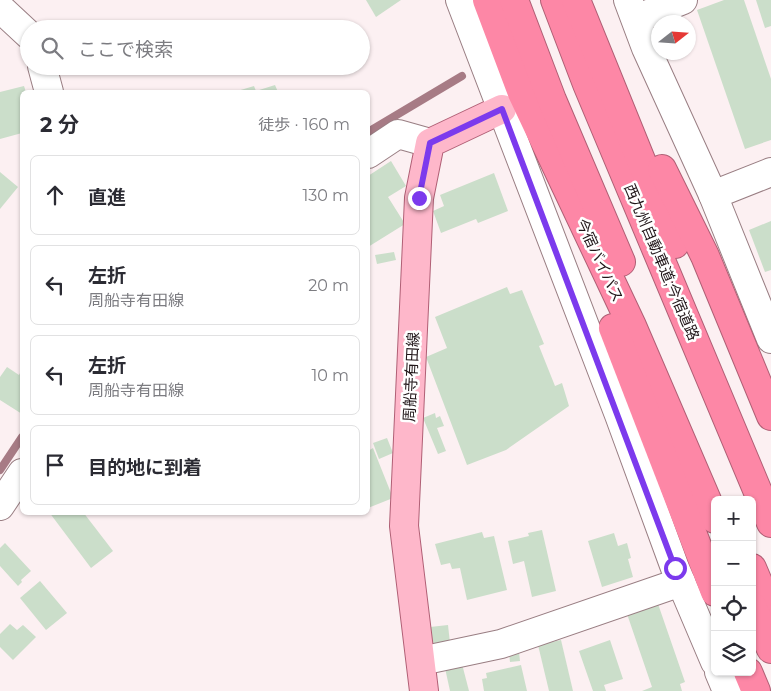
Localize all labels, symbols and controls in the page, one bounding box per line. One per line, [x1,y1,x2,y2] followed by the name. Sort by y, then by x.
[651,15,696,60] north arrow
[20,20,370,75] search box
[38,34,66,62] icon: search
[78,38,173,61] text: ここで検索
[40,112,79,137] text: 2 分
[258,115,350,134] text: 徒歩 · 160 m
[41,181,69,209] icon: ahead
[620,181,704,343] street label: 西九州自動車道;今宿道路
[88,186,126,209] text: 直進
[302,186,349,205] text: 130 m
[408,187,431,210] route end
[572,215,628,305] street label: 今宿バイパス
[88,264,126,287] text: 左折
[41,271,69,299] icon: left
[308,276,349,295] text: 20 m
[88,291,184,310] text: 周船寺有田線
[399,332,423,422] street label: 周船寺有田線
[88,354,126,377] text: 左折
[41,361,69,389] icon: left
[311,366,349,385] text: 10 m
[88,381,184,400] text: 周船寺有田線
[41,451,69,479] icon: arrive
[88,456,202,479] text: 目的地に到着
[711,496,756,676] map controls
[711,496,756,541] button: +
[711,541,756,586] button: −
[664,557,687,580] route start
[711,586,756,631] button: locate
[711,631,756,676] button: layers

